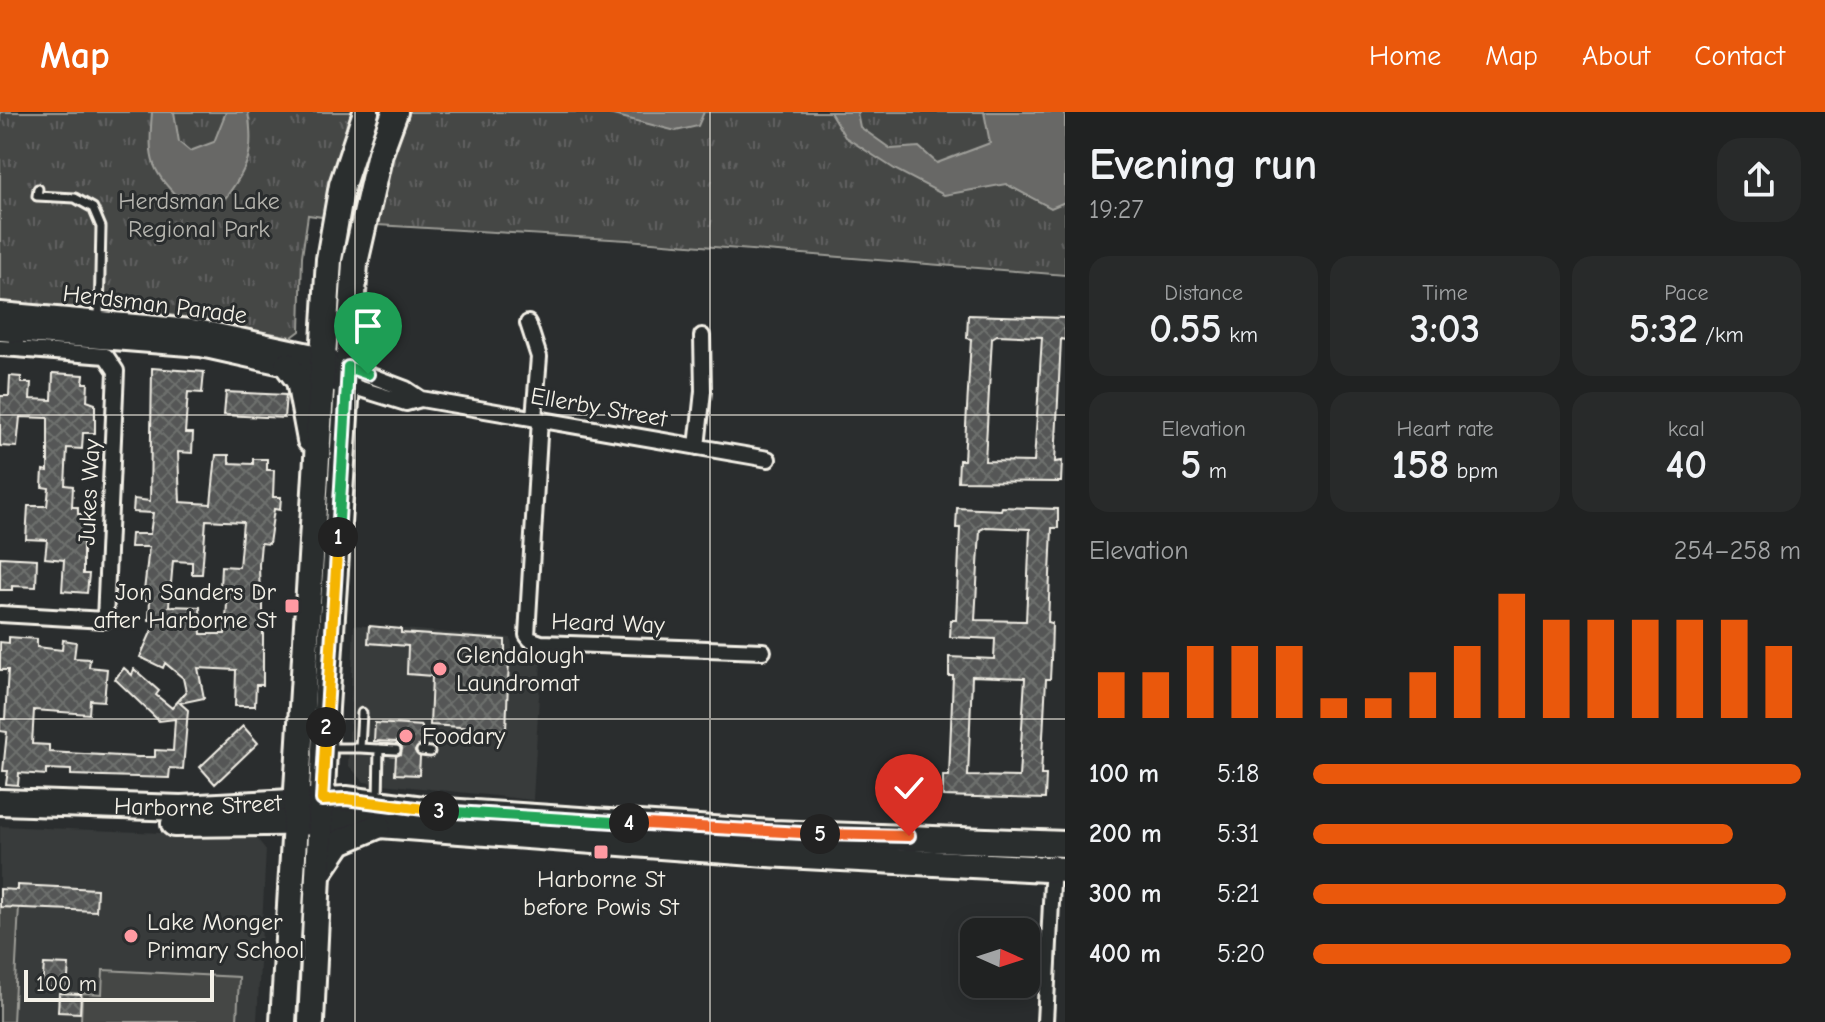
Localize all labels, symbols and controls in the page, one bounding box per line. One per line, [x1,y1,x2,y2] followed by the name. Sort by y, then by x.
[40,34,110,78] text: Map
[1369,40,1441,72] text: Home
[1485,40,1538,72] text: Map
[1582,40,1650,72] text: About
[1694,40,1785,72] text: Contact
[1717,138,1801,222] button: share
[1089,139,1317,190] text: Evening run
[118,187,280,243] park label: Herdsman Lake Regional Park
[1089,195,1144,225] text: 19:27
[61,279,249,329] street label: Herdsman Parade
[1164,280,1243,306] text: Distance
[1422,280,1468,306] text: Time
[1664,280,1709,306] text: Pace
[334,292,402,374] pin
[346,304,390,348] icon: arrive
[1149,306,1222,352] text: 0.55
[1410,306,1480,352] text: 3:03
[1629,306,1698,352] text: 5:32
[1222,322,1258,348] text: km
[1698,322,1744,348] text: /km
[529,381,671,433] street label: Ellerby Street
[1162,416,1246,442] text: Elevation
[1396,416,1493,442] text: Heart rate
[1668,416,1705,442] text: kcal
[72,438,106,546] street label: Jukes Way
[1180,442,1202,488] text: 5
[1392,442,1449,488] text: 158
[1666,442,1707,488] text: 40
[1202,458,1227,484] text: m
[1449,458,1498,484] text: bpm
[318,517,358,557] pin: 1
[334,524,342,550] text: 1
[1089,536,1189,566] text: Elevation
[1674,536,1801,566] text: 254–258 m
[93,578,277,634] place label: Jon Sanders Dr after Harborne St
[283,597,301,615] marker: Jon Sanders Dr after Harborne St
[551,607,666,639] street label: Heard Way
[456,641,585,697] place label: Glendalough Laundromat
[431,660,449,678] marker: Glendalough Laundromat
[306,707,346,747] pin: 2
[321,714,331,740] text: 2
[422,722,506,750] place label: Foodary
[397,727,415,745] marker: Foodary
[875,754,943,836] pin
[1089,759,1159,789] text: 100 m
[1217,759,1259,789] text: 5:18
[887,766,931,810] icon: check
[114,788,284,822] street label: Harborne Street
[419,791,459,831] pin: 3
[434,798,444,824] text: 3
[609,803,649,843] pin: 4
[624,810,634,836] text: 4
[800,814,840,854] pin: 5
[1089,819,1162,849] text: 200 m
[1217,819,1259,849] text: 5:31
[814,821,826,847] text: 5
[592,843,610,861] marker: Harborne St before Powis St
[523,865,680,921] place label: Harborne St before Powis St
[1089,879,1162,909] text: 300 m
[1217,879,1260,909] text: 5:21
[147,908,304,964] place label: Lake Monger Primary School
[960,918,1040,998] north arrow
[960,918,1040,998] map controls
[122,927,140,945] marker: Lake Monger Primary School
[1089,939,1161,969] text: 400 m
[1217,939,1265,969] text: 5:20
[24,966,214,1002] scale bar
[36,971,97,997] text: 100 m

